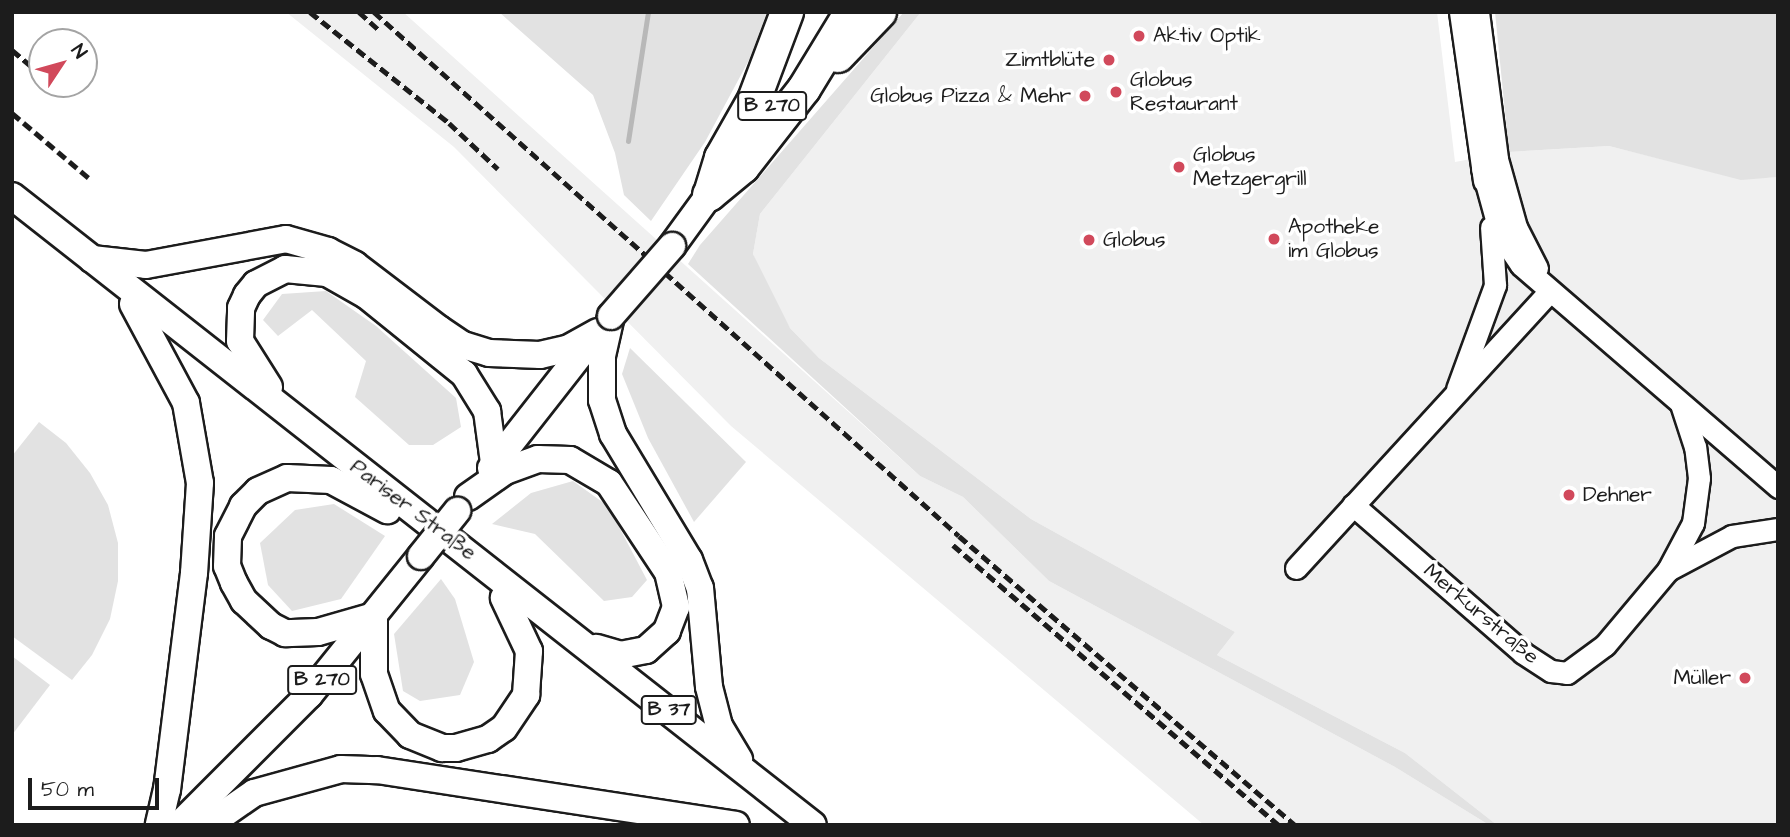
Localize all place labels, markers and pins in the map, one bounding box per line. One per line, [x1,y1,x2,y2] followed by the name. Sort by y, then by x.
[1153,23,1261,49] place label: Aktiv Optik
[1131,28,1147,44] marker: Aktiv Optik
[1005,47,1095,73] place label: Zimtblüte
[1101,52,1117,68] marker: Zimtblüte
[1130,67,1238,117] place label: Globus Restaurant
[870,83,1071,109] place label: Globus Pizza & Mehr
[1108,84,1124,100] marker: Globus Restaurant
[1077,88,1093,104] marker: Globus Pizza & Mehr
[1193,142,1307,192] place label: Globus Metzgergrill
[1171,159,1187,175] marker: Globus Metzgergrill
[1288,214,1379,264] place label: Apotheke im Globus
[1103,227,1166,253] place label: Globus
[1266,231,1282,247] marker: Apotheke im Globus
[1081,232,1097,248] marker: Globus
[1583,482,1652,508] place label: Dehner
[1561,487,1577,503] marker: Dehner
[1673,665,1731,691] place label: Müller
[1737,670,1753,686] marker: Müller

